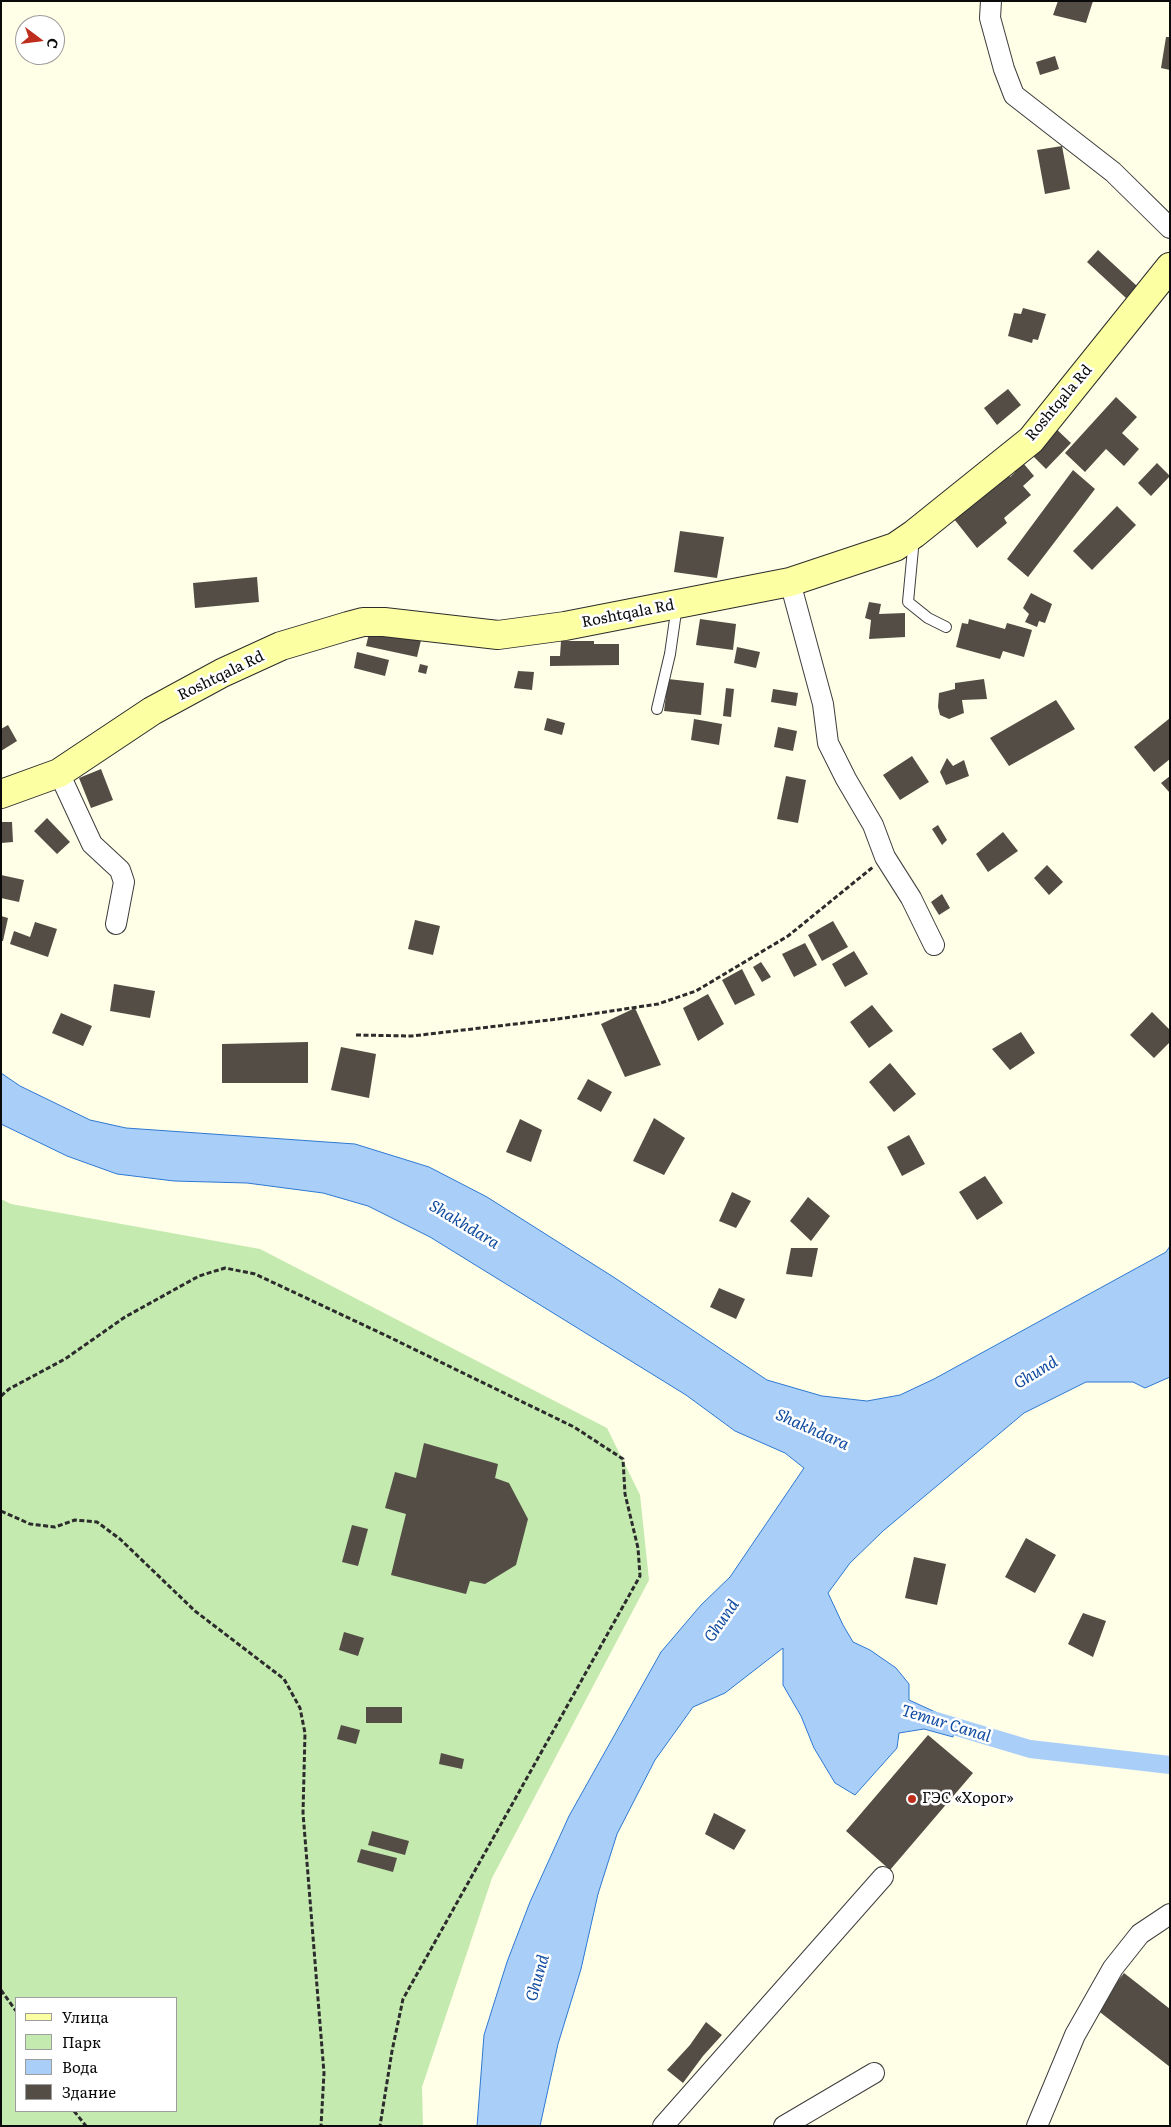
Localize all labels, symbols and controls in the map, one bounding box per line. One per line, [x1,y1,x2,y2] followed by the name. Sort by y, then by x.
[15,15,65,65] north arrow
[43,36,64,51] text: С
[1022,361,1096,445] street label: Roshtqala Rd
[580,596,676,632] street label: Roshtqala Rd
[175,647,267,705] street label: Roshtqala Rd
[426,1197,502,1253] water label: Shakhdara
[1011,1352,1061,1394] water label: Ghund
[772,1405,852,1455] water label: Shakhdara
[700,1596,744,1646] water label: Ghund
[899,1701,993,1747] water label: Temur Canal
[922,1790,1014,1808] place label: ГЭС «Хорог»
[906,1793,918,1805] marker: ГЭС «Хорог»
[522,1952,554,2004] water label: Ghund
[15,1997,178,2112] legend
[62,2005,109,2028] text: Улица
[62,2030,101,2053] text: Парк
[62,2055,98,2078] text: Вода
[62,2080,116,2103] text: Здание

